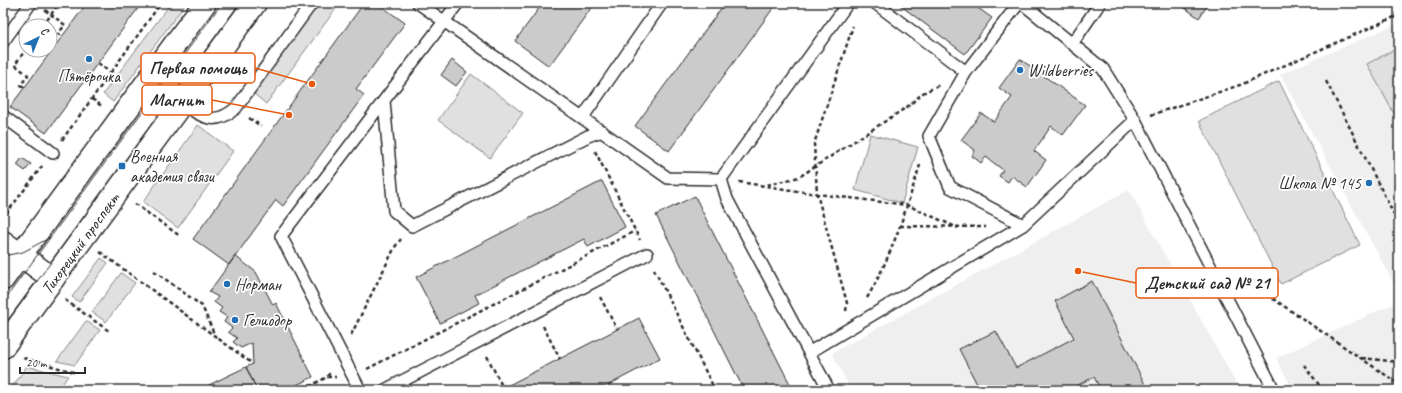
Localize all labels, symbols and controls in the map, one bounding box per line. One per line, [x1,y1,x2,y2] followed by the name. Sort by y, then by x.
[18,18,58,58] north arrow
[38,24,53,39] text: С
[141,53,255,83] callout: Первая помощь
[84,54,94,64] marker: Пятёрочка
[149,57,248,79] text: Первая помощь
[1028,60,1095,81] place label: Wildberries
[1015,65,1025,75] marker: Wildberries
[58,66,121,87] place label: Пятёрочка
[142,85,212,115] callout: Магнит
[150,89,205,111] text: Магнит
[130,146,216,187] place label: Военная академия связи
[117,161,127,171] marker: Военная академия связи
[1278,173,1362,194] place label: Школа № 145
[1364,178,1374,188] marker: Школа № 145
[37,188,125,298] street label: Тихорецкий проспект
[1136,268,1278,298] callout: Детский сад № 21
[1144,272,1271,294] text: Детский сад № 21
[235,274,283,295] place label: Норман
[222,279,232,289] marker: Норман
[243,310,293,331] place label: Гелиодор
[230,315,240,325] marker: Гелиодор
[20,349,85,375] scale bar
[26,355,48,371] text: 20 m

